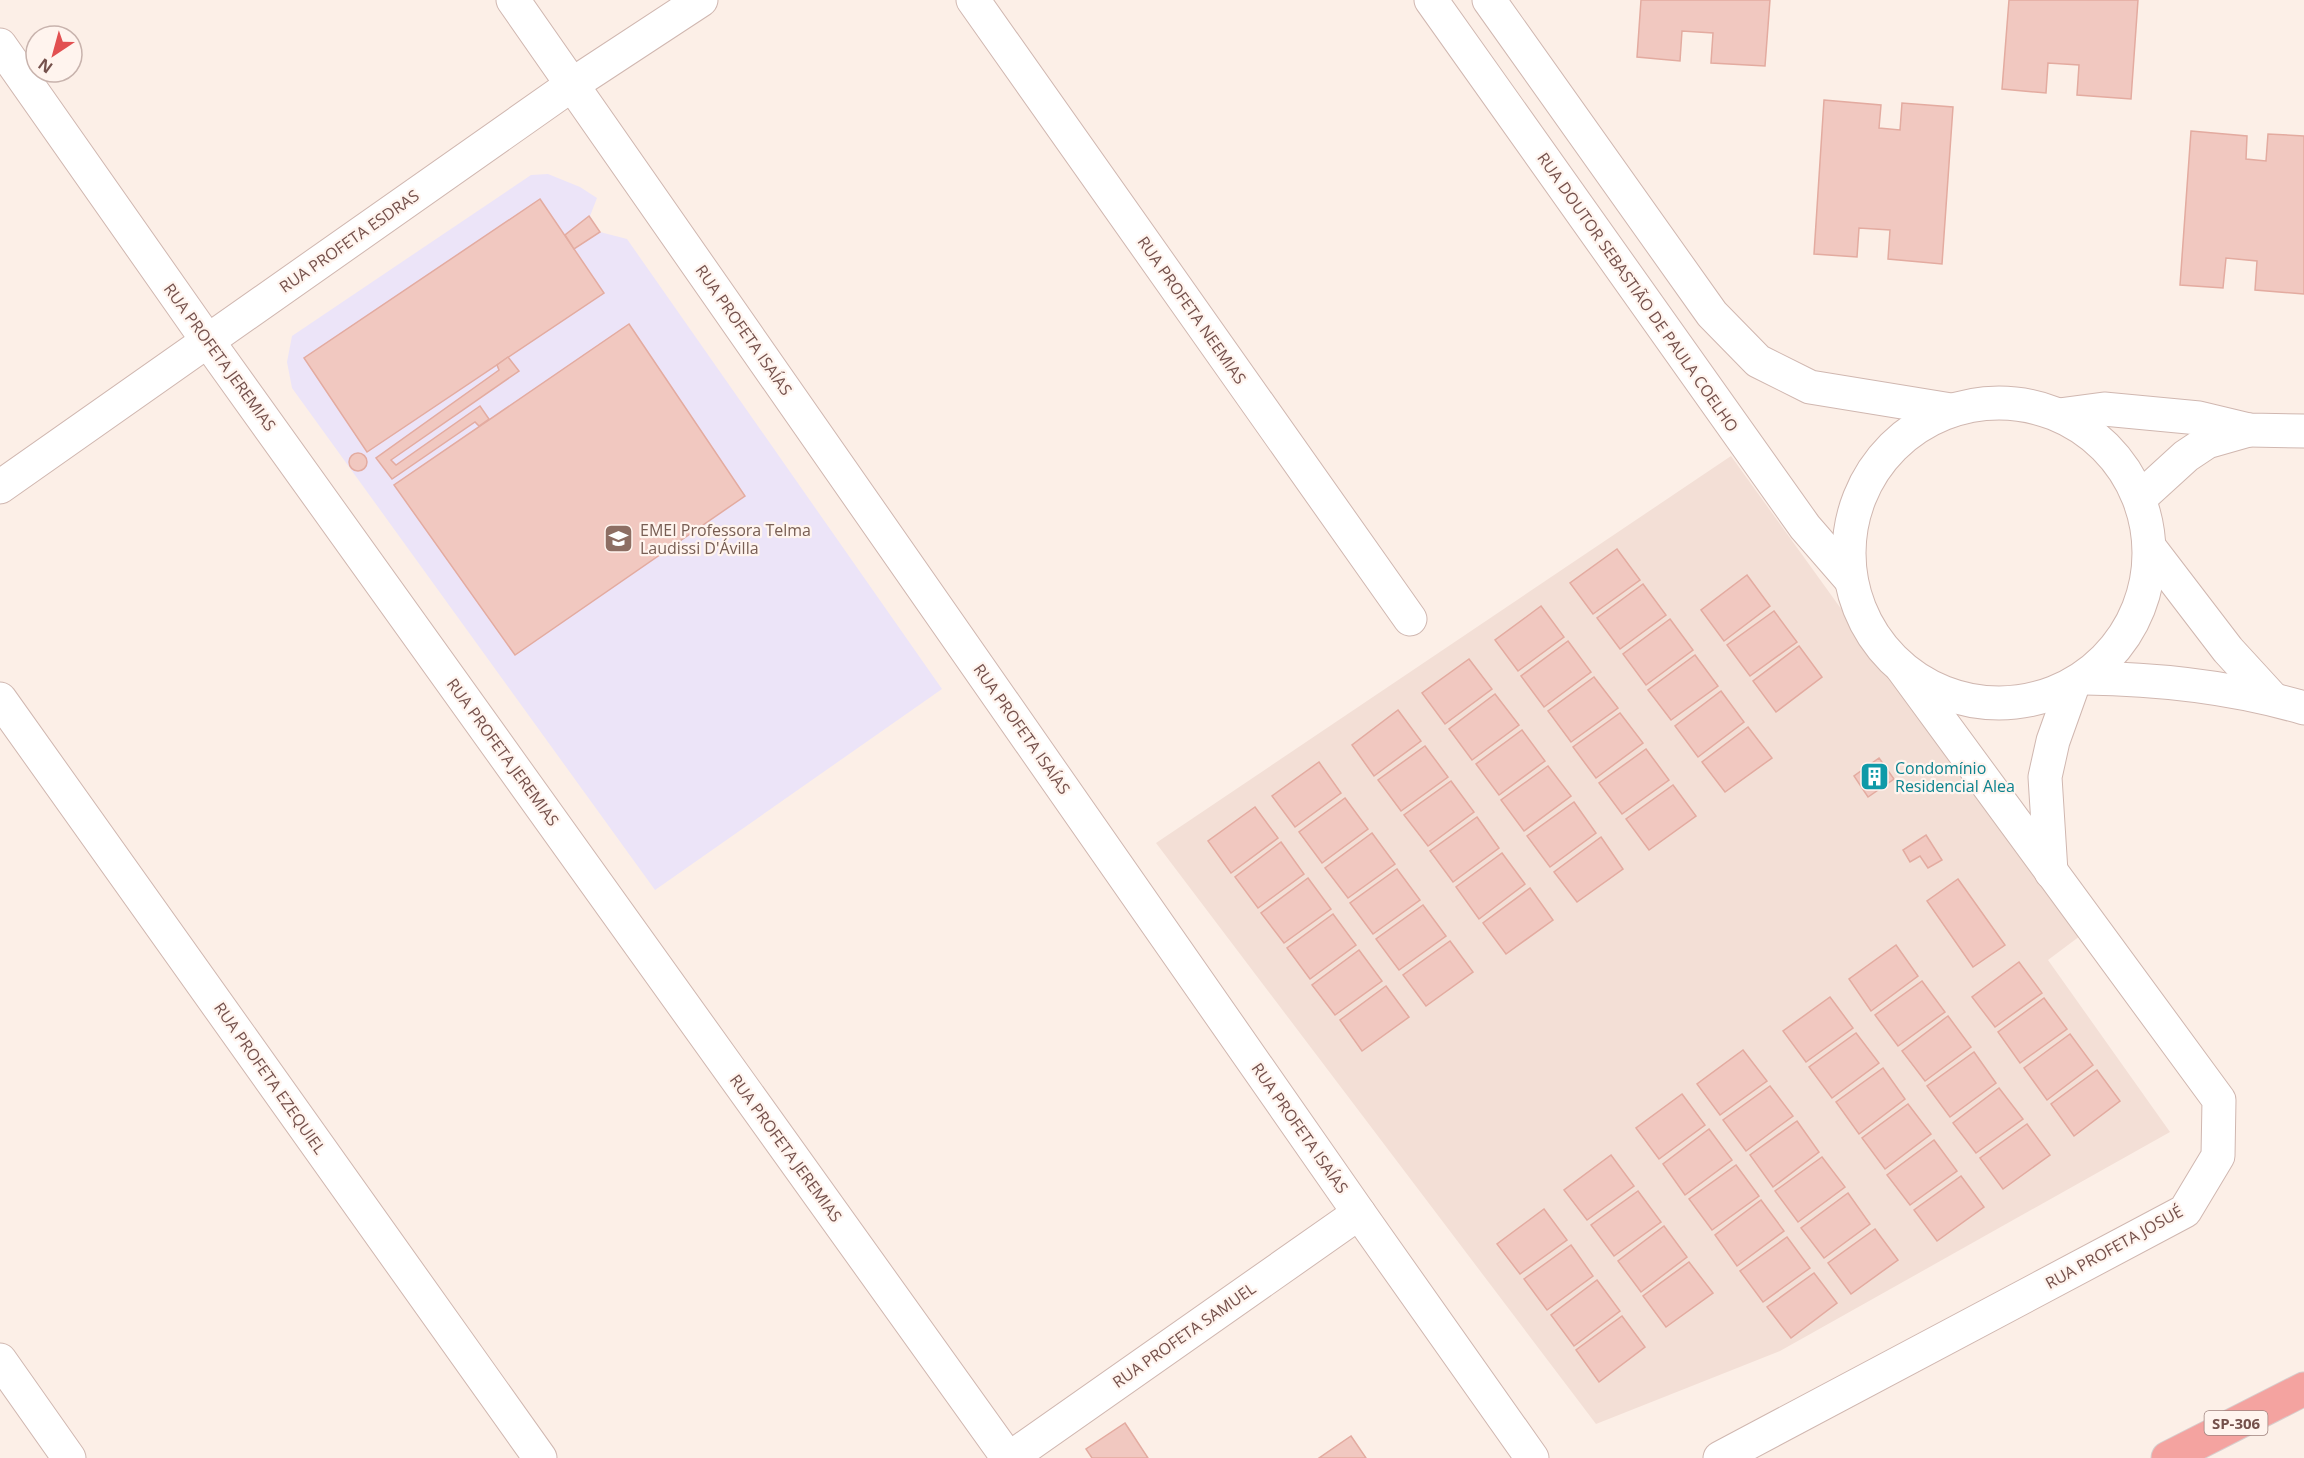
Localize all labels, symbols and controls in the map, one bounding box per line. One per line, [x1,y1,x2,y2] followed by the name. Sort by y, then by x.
[24,24,84,84] north arrow
[33,53,57,79] text: N
[1533,148,1743,436] street label: RUA DOUTOR SEBASTIÃO DE PAULA COELHO
[275,184,423,298] street label: RUA PROFETA ESDRAS
[1133,232,1251,388] street label: RUA PROFETA NEEMIAS
[691,260,798,400] street label: RUA PROFETA ISAÍAS
[159,279,281,436] street label: RUA PROFETA JEREMIAS
[640,519,811,559] place label: EMEI Professora Telma Laudissi D'Ávilla
[603,523,635,555] school or university icon: EMEI Professora Telma Laudissi D'Ávilla
[969,659,1076,799] street label: RUA PROFETA ISAÍAS
[442,674,564,831] street label: RUA PROFETA JEREMIAS
[1895,757,2015,797] place label: Condomínio Residencial Alea
[1858,761,1890,793] building icon: Condomínio Residencial Alea
[209,998,331,1158] street label: RUA PROFETA EZEQUIEL
[1247,1058,1354,1198] street label: RUA PROFETA ISAÍAS
[725,1070,847,1227] street label: RUA PROFETA JEREMIAS
[2041,1200,2187,1294] street label: RUA PROFETA JOSUÉ
[1108,1277,1260,1393] street label: RUA PROFETA SAMUEL
[2204,1411,2268,1435] road number: SP-306

